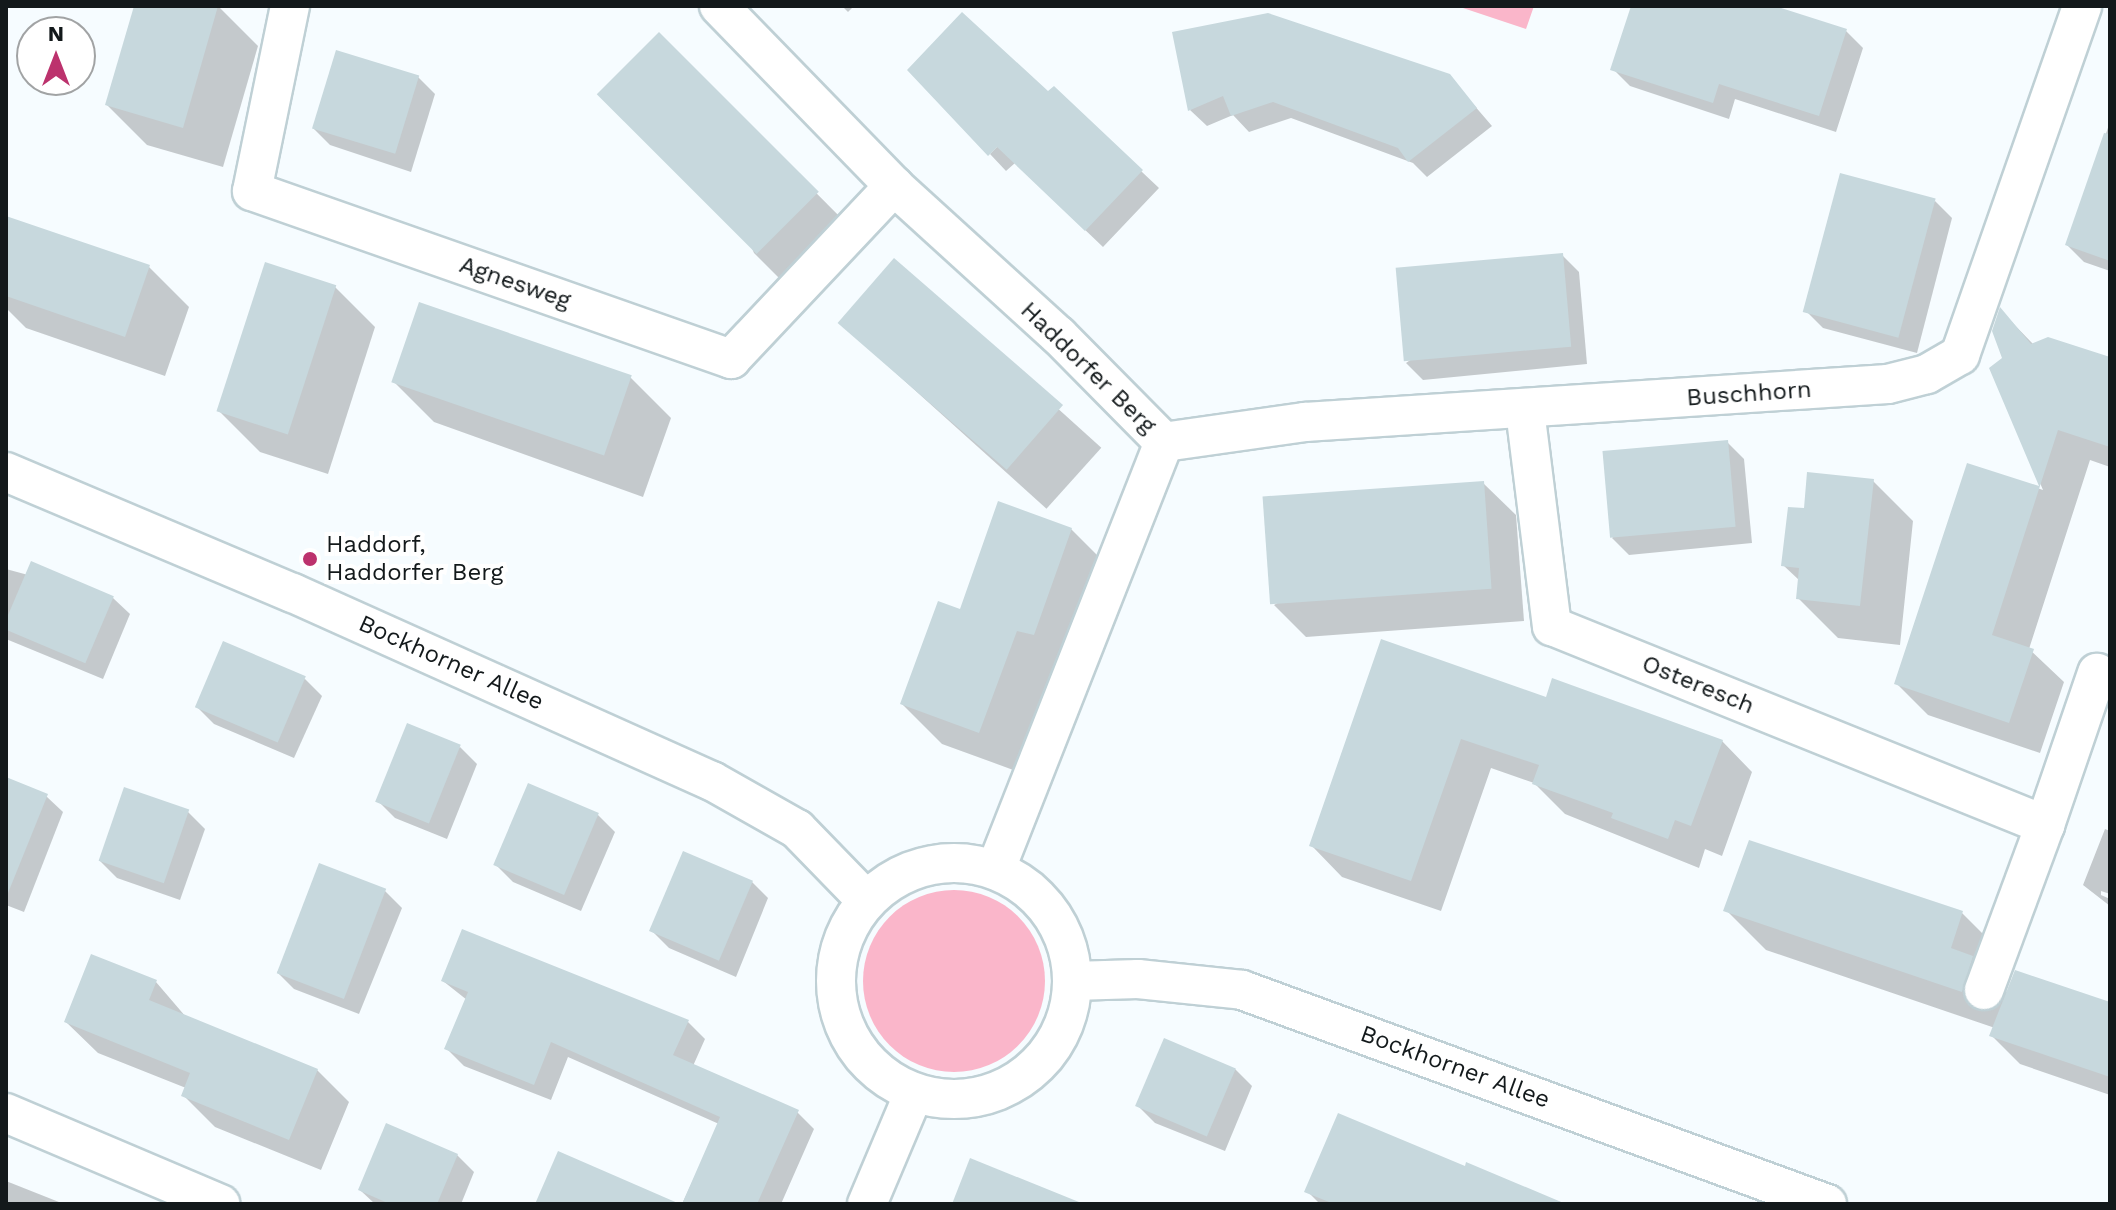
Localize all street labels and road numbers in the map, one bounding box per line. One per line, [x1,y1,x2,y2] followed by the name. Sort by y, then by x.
[456,251,574,315] street label: Agnesweg
[1014,296,1162,440] street label: Haddorfer Berg
[1685,375,1813,413] street label: Buschhorn
[353,609,549,717] street label: Bockhorner Allee
[1638,649,1758,721] street label: Osteresch
[1356,1019,1554,1115] street label: Bockhorner Allee

